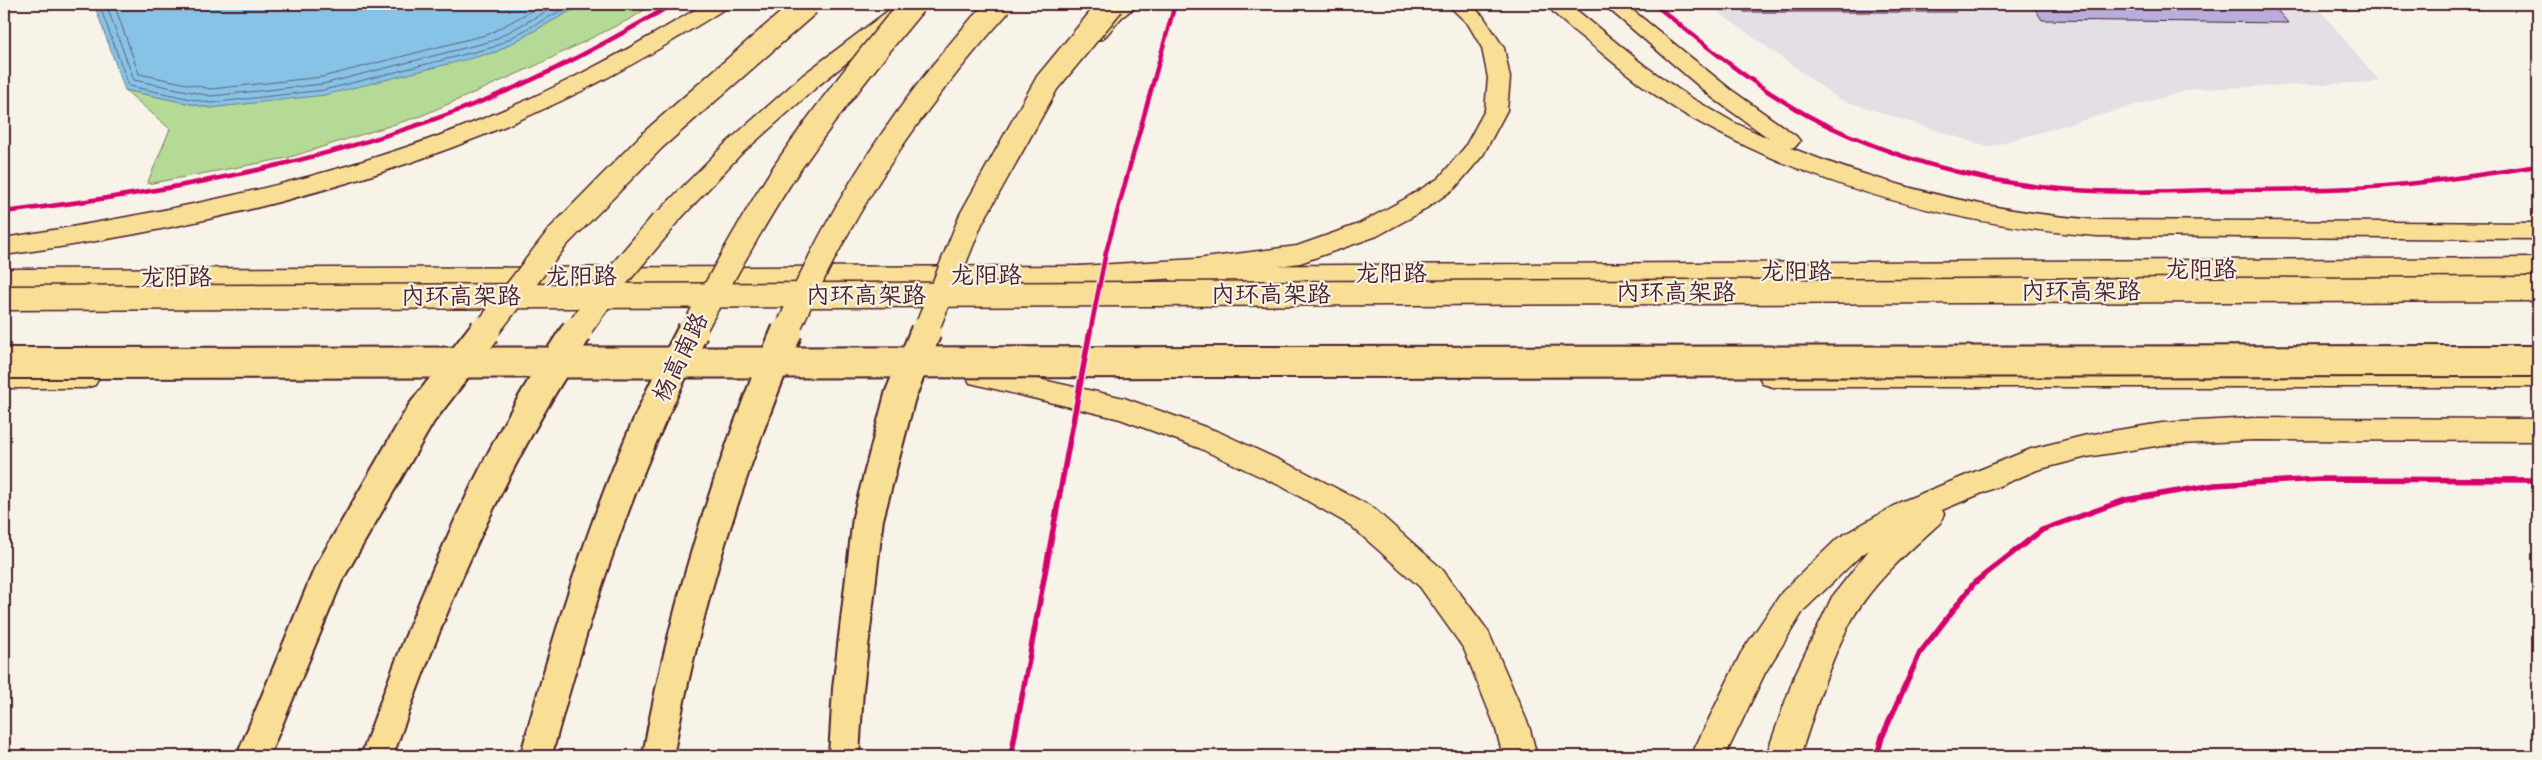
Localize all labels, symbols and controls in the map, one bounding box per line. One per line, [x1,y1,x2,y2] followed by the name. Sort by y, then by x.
[2165,254,2237,284] street label: 龙阳路
[1760,256,1832,286] street label: 龙阳路
[1355,258,1427,288] street label: 龙阳路
[950,260,1022,290] street label: 龙阳路
[545,261,617,291] street label: 龙阳路
[140,262,212,292] street label: 龙阳路
[2021,276,2141,306] street label: 内环高架路
[1616,277,1736,307] street label: 内环高架路
[1211,279,1331,309] street label: 内环高架路
[806,280,926,310] street label: 内环高架路
[401,281,521,311] street label: 内环高架路
[645,307,715,407] street label: 杨高南路

